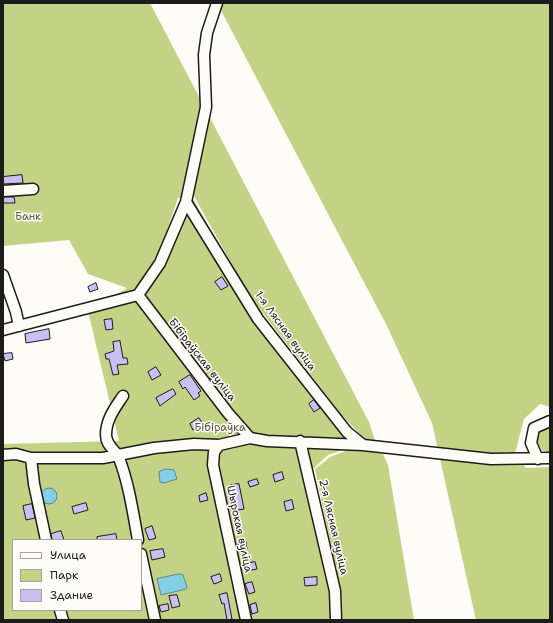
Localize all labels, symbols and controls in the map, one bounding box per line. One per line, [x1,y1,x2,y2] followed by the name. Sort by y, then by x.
[15,210,41,224] park label: Банк
[252,289,318,373] street label: 1-я Лясная вуліца
[166,316,238,404] street label: Бібіраўская вуліца
[194,421,246,435] park label: Бібіраўка
[316,478,350,576] street label: 2-я Лясная вуліца
[223,484,255,574] street label: Шырокая вуліца
[12,539,142,611] legend
[50,547,86,563] text: Улица
[50,567,78,583] text: Парк
[50,587,93,603] text: Здание

